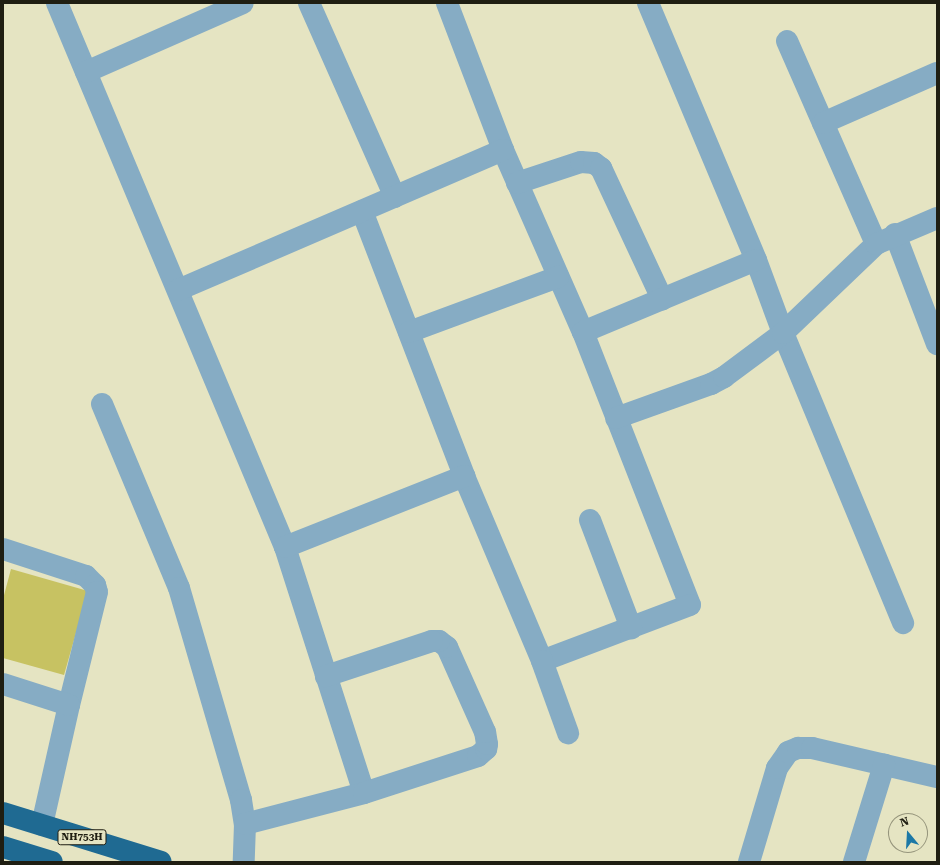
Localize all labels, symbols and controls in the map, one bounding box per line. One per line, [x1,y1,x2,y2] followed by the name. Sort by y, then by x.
[888,813,928,853] north arrow
[898,815,910,830] text: N
[57,829,107,845] road number: NH753H

